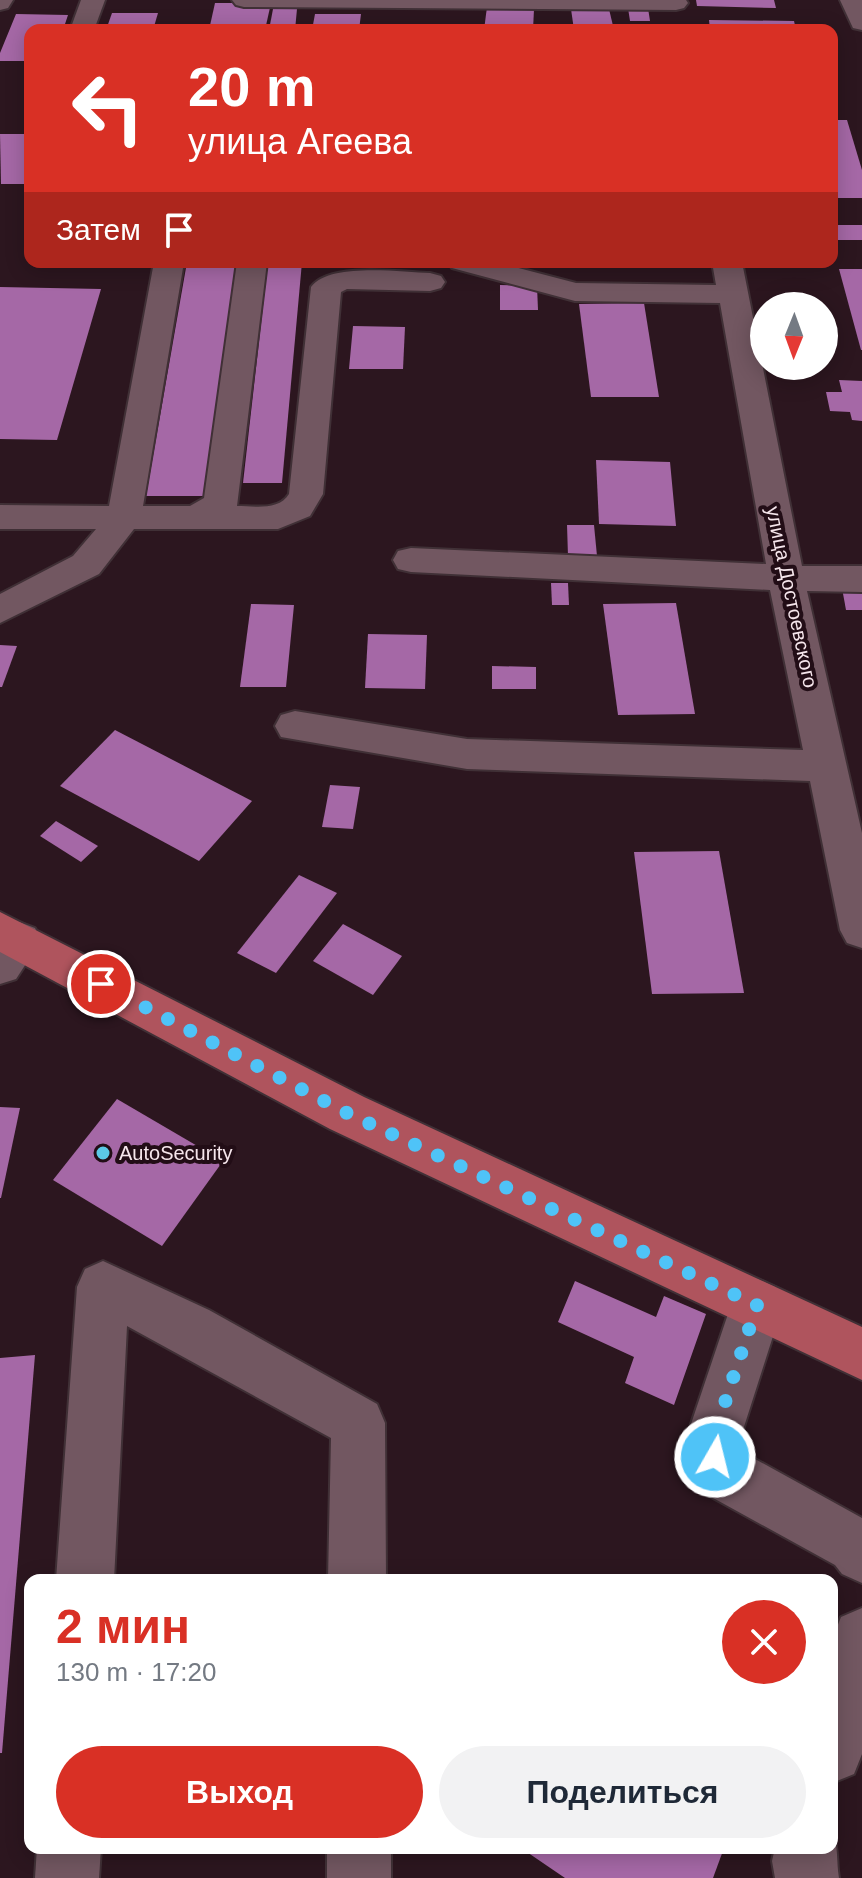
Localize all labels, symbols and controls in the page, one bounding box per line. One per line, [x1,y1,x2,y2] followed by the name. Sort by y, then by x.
[188,55,316,118] text: 20 m
[56,56,160,160] icon: left
[188,121,412,162] text: улица Агеева
[157,208,201,252] icon: arrive
[56,213,141,246] text: Затем
[750,292,838,380] north arrow
[750,292,838,380] map controls
[762,504,822,690] street label: улица Достоевского
[67,950,135,1018] pin
[79,962,123,1006] icon: arrive
[119,1142,232,1164] place label: AutoSecurity
[94,1144,112,1162] marker: AutoSecurity
[673,1415,757,1499] position arrow
[56,1600,190,1653] text: 2 мин
[722,1600,806,1684] button: close
[56,1657,216,1687] text: 130 m · 17:20
[56,1746,423,1838] button: Выход
[439,1746,806,1838] button: Поделиться

